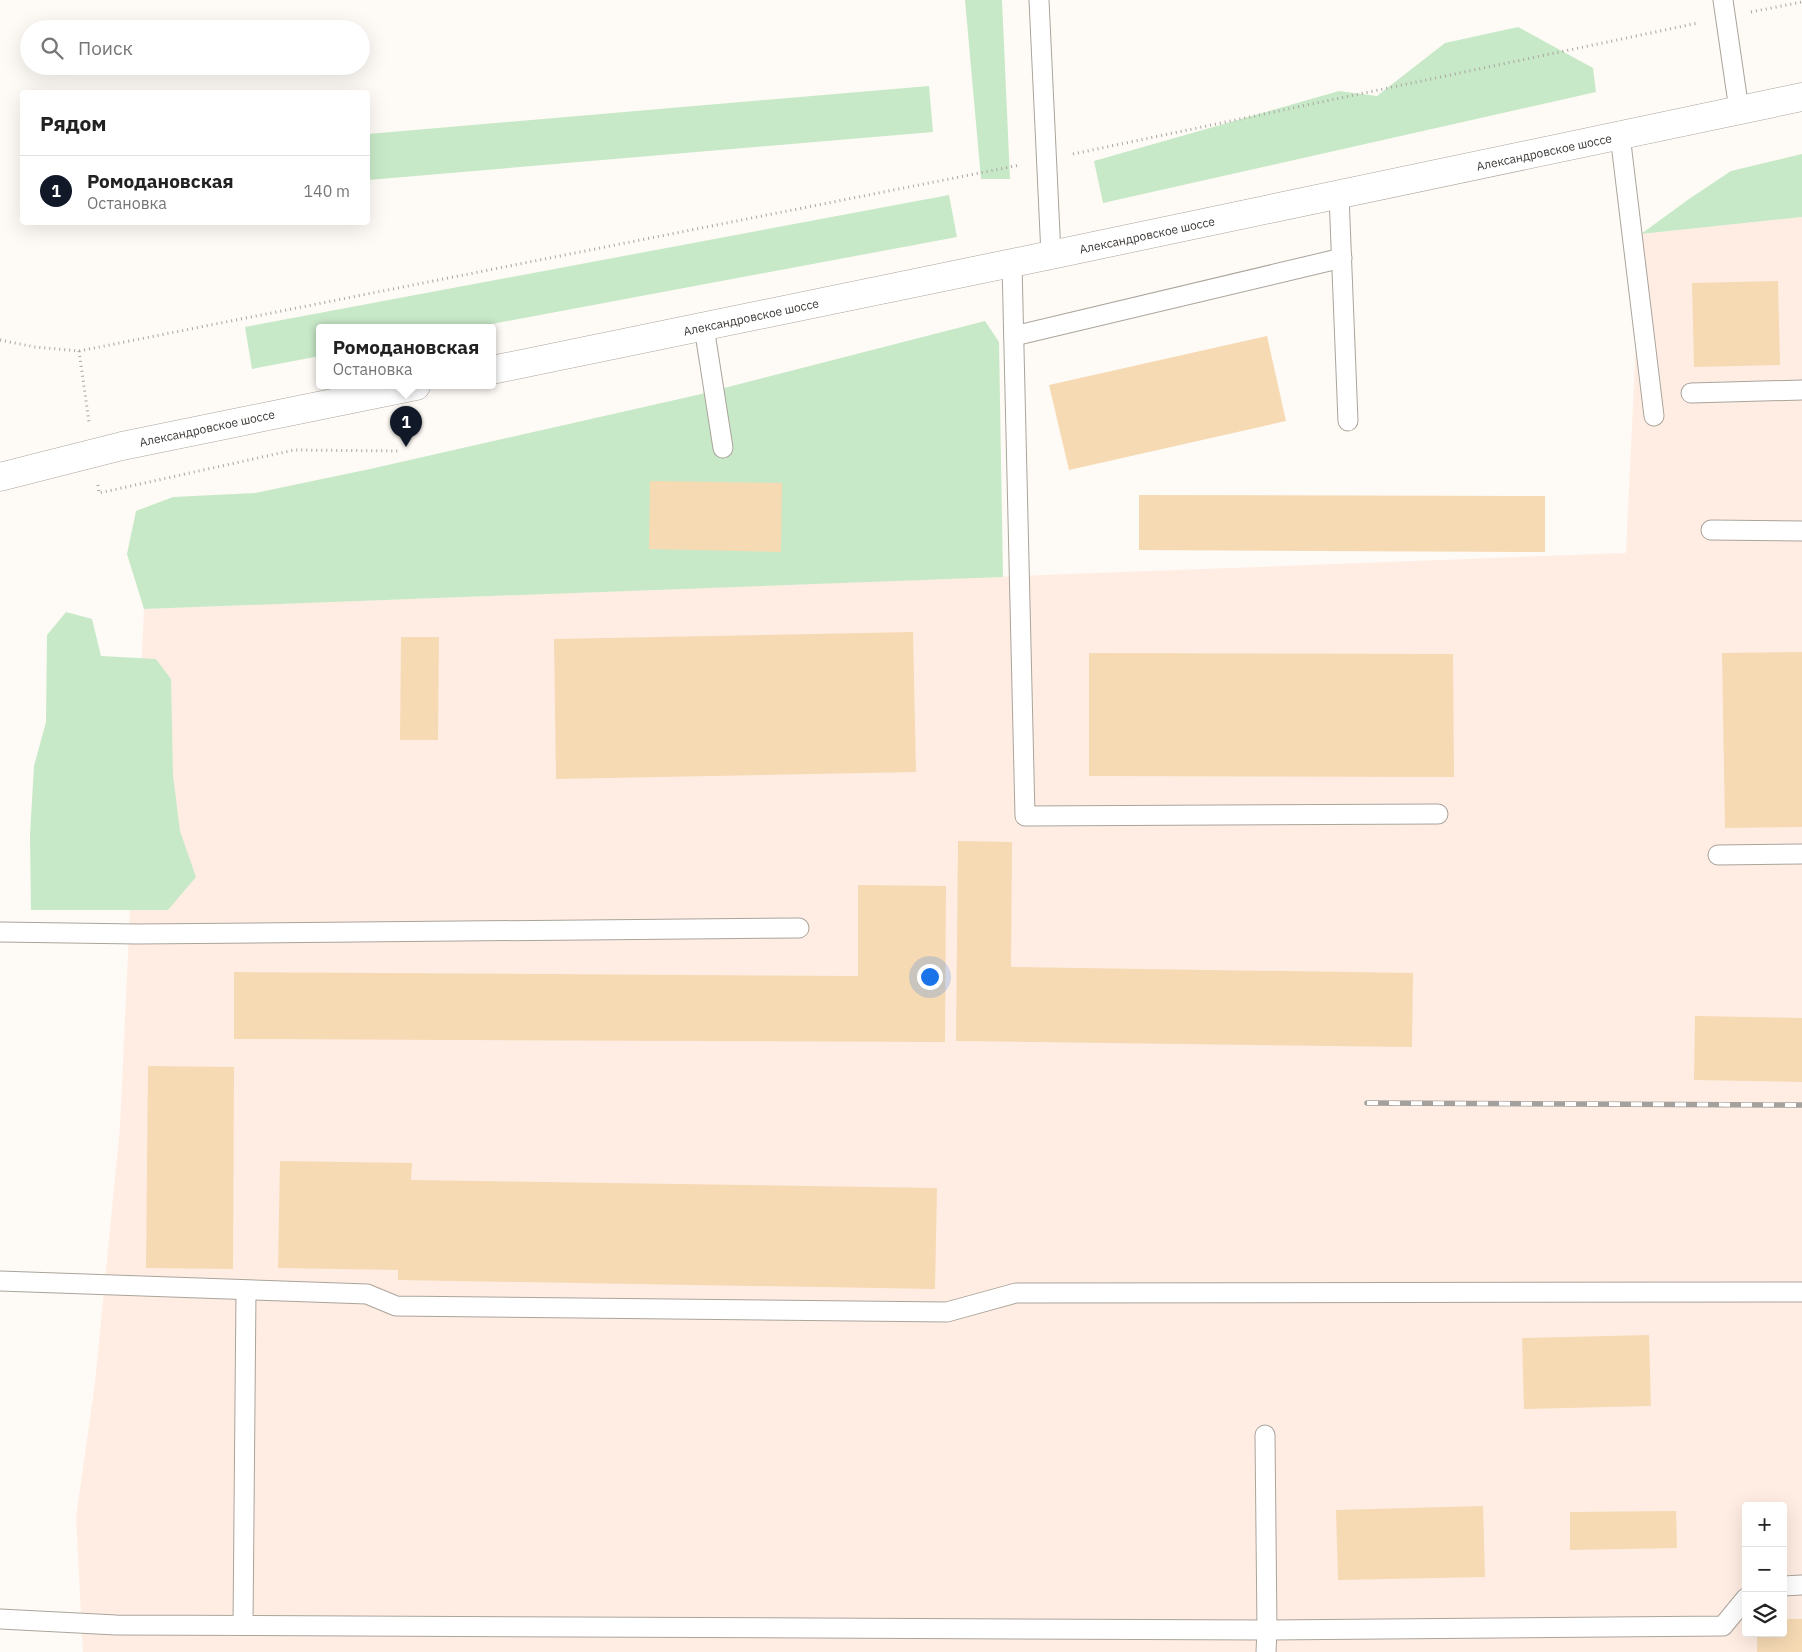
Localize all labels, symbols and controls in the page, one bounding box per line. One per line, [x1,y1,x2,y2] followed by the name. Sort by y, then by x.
[20,20,370,75] search box
[38,34,66,62] icon: search
[78,36,133,60] text: Поиск
[40,109,107,137] text: Рядом
[1475,130,1613,174] street label: Александровское шоссе
[87,169,234,193] text: Ромодановская
[51,181,61,201] text: 1
[303,181,350,201] text: 140 m
[87,193,167,213] text: Остановка
[1078,213,1216,257] street label: Александровское шоссе
[682,295,820,339] street label: Александровское шоссе
[316,324,496,389] popup
[333,335,479,359] text: Ромодановская
[333,359,413,379] text: Остановка
[138,406,276,450] street label: Александровское шоссе
[390,406,422,447] pin: 1
[917,964,943,990] your location
[1742,1502,1787,1637] map controls
[1742,1502,1787,1547] button: +
[1742,1547,1787,1592] button: −
[1742,1592,1787,1637] button: layers

